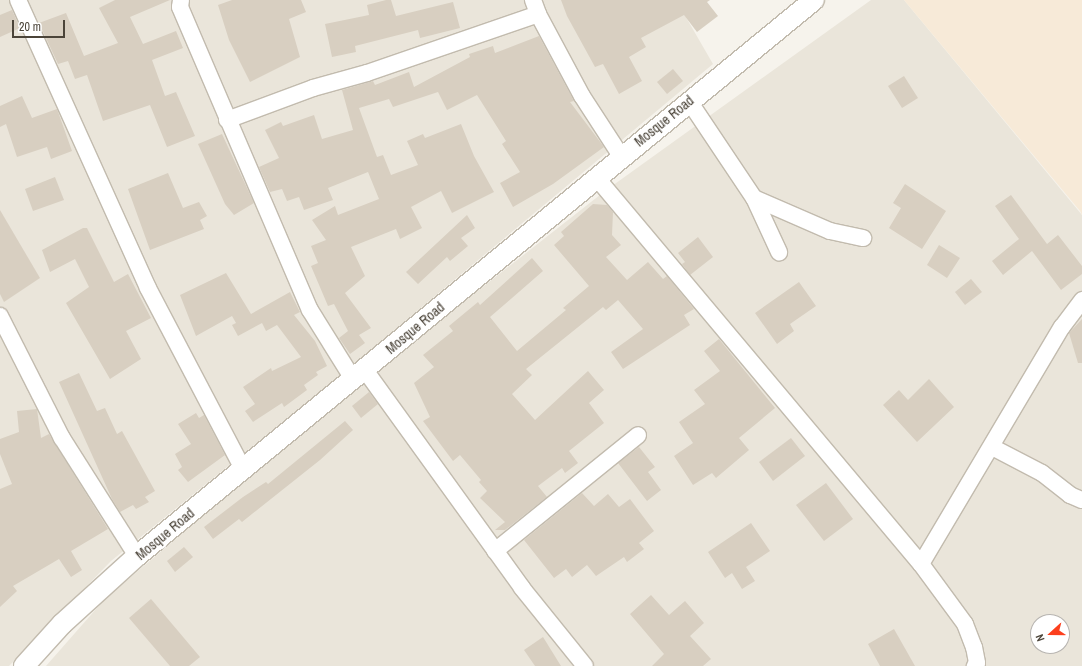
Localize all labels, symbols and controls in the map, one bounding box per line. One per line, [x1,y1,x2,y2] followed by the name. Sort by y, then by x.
[14,12,67,38] scale bar
[19,19,41,35] text: 20 m
[631,92,697,150] street label: Mosque Road
[382,299,448,357] street label: Mosque Road
[132,505,198,563] street label: Mosque Road
[1030,614,1070,654] north arrow
[1032,632,1047,643] text: N

